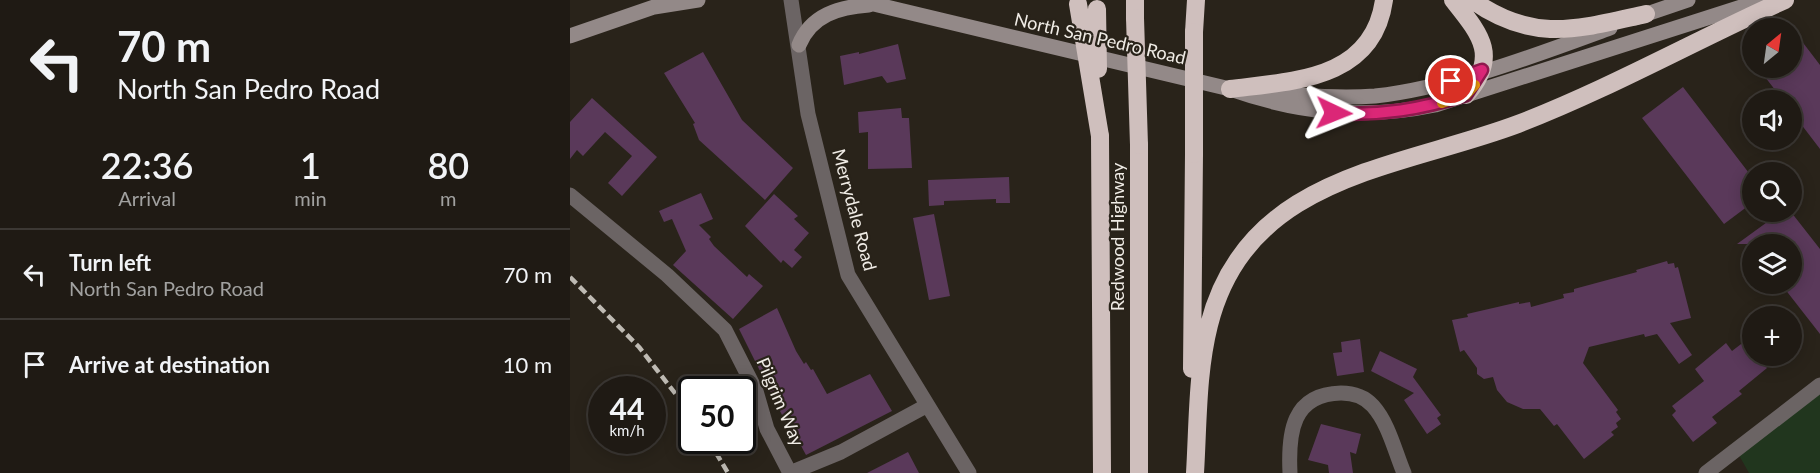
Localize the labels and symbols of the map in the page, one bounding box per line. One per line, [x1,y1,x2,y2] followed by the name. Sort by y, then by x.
[1012,8,1188,68] street label: North San Pedro Road
[1742,18,1802,78] north arrow
[1425,55,1476,106] pin
[1302,81,1366,145] position arrow
[828,146,882,273] street label: Merrydale Road
[1106,162,1128,311] street label: Redwood Highway
[752,354,810,450] street label: Pilgrim Way
[678,376,756,454] speed limit sign: 50

